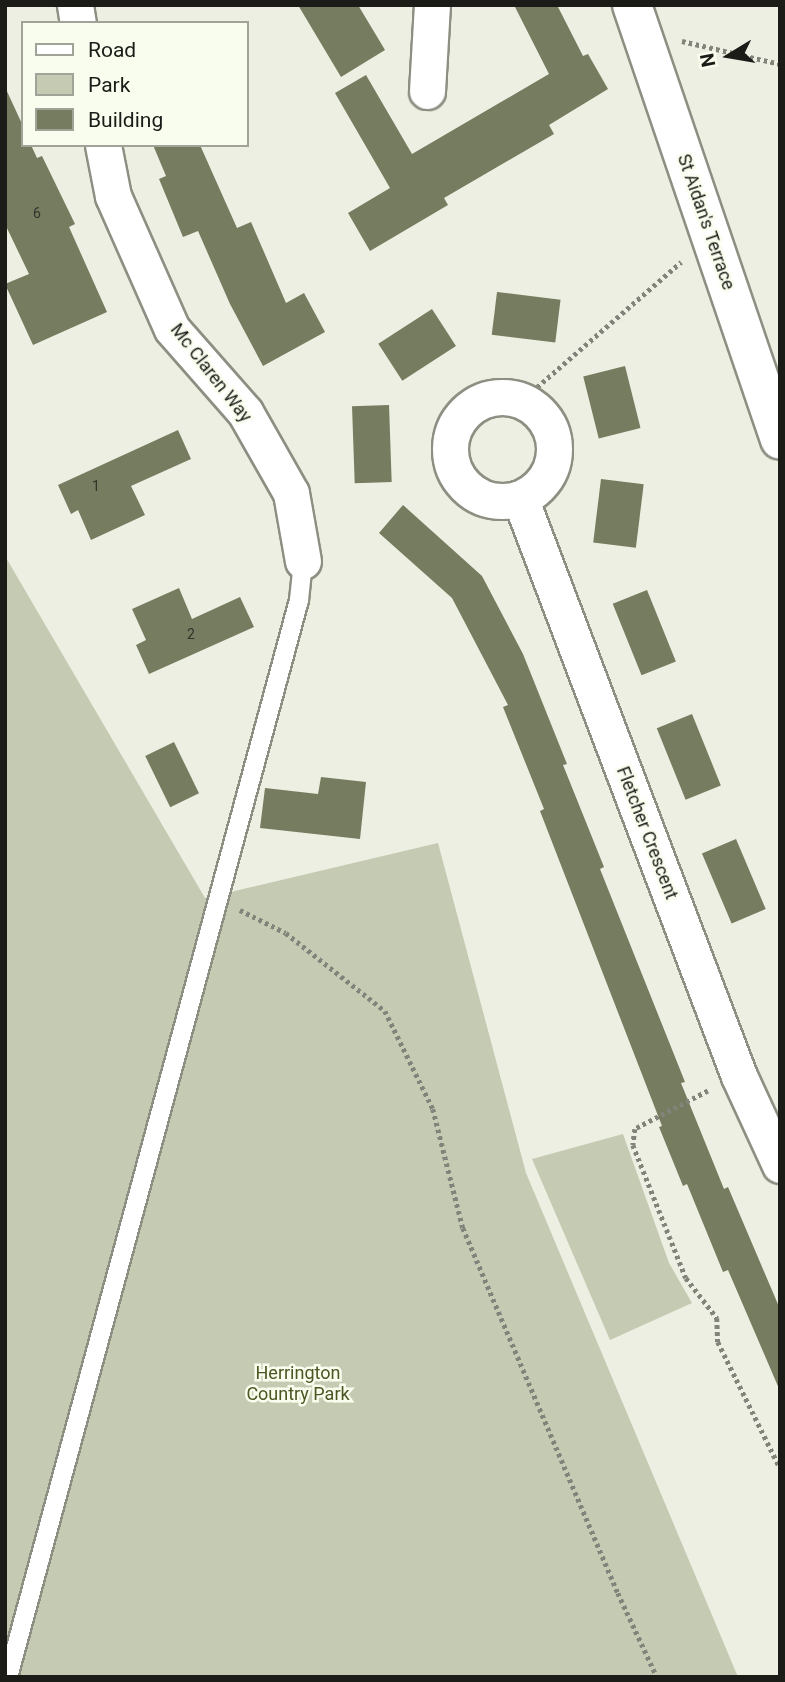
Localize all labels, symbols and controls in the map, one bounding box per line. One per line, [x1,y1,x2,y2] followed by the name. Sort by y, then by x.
[21,21,248,147] legend
[694,21,764,91] north arrow
[88,38,136,62] text: Road
[695,51,720,69] text: N
[88,73,130,97] text: Park
[88,108,163,132] text: Building
[673,151,739,293] street label: St Aidan's Terrace
[33,205,41,221] house number: 6
[166,319,256,427] street label: Mc Claren Way
[92,478,100,494] house number: 1
[187,626,195,642] house number: 2
[612,764,682,902] street label: Fletcher Crescent
[246,1363,350,1406] park label: Herrington Country Park

